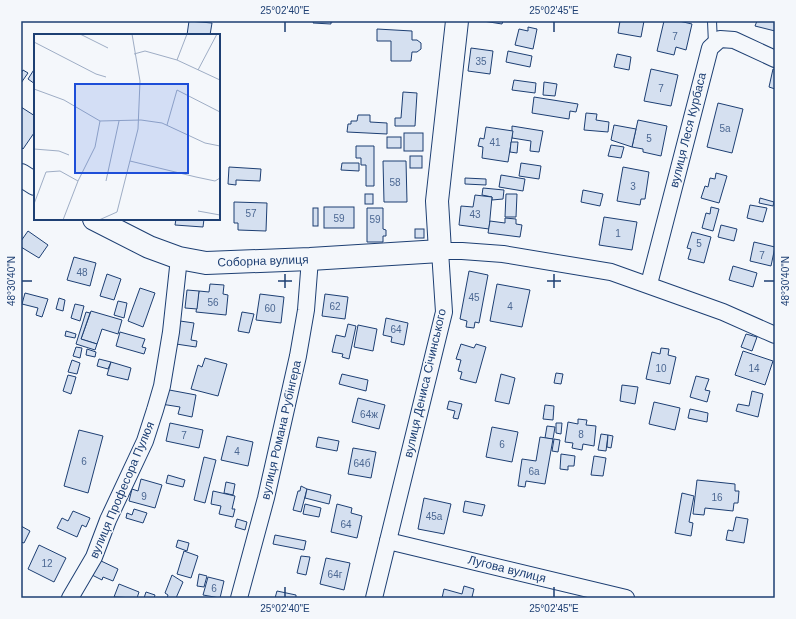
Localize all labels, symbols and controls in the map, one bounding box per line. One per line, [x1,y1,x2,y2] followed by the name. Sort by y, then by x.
[260,5,310,16] text: 25°02'40"E
[529,5,579,16] text: 25°02'45"E
[672,31,678,42] house number: 7
[34,34,220,220] inset map
[475,56,487,67] house number: 35
[667,71,709,189] street label: вулиця Леся Курбаса
[658,83,664,94] house number: 7
[719,123,731,134] house number: 5а
[646,133,652,144] house number: 5
[489,137,501,148] house number: 41
[389,177,401,188] house number: 58
[630,181,636,192] house number: 3
[245,208,257,219] house number: 57
[469,209,481,220] house number: 43
[333,213,345,224] house number: 59
[369,214,381,225] house number: 59
[615,228,621,239] house number: 1
[696,238,702,249] house number: 5
[759,250,765,261] house number: 7
[217,252,309,270] street label: Соборна вулиця
[6,256,17,306] text: 48°30'40"N
[780,256,791,306] text: 48°30'40"N
[76,267,88,278] house number: 48
[468,292,480,303] house number: 45
[207,297,219,308] house number: 56
[329,301,341,312] house number: 62
[507,301,513,312] house number: 4
[264,303,276,314] house number: 60
[401,307,449,459] street label: вулиця Дениса Січинського
[390,324,402,335] house number: 64
[258,359,304,501] street label: вулиця Романа Рубінгера
[655,363,667,374] house number: 10
[748,363,760,374] house number: 14
[360,409,378,420] house number: 64ж
[87,420,157,560] street label: вулиця Професора Пулюя
[578,429,584,440] house number: 8
[181,430,187,441] house number: 7
[499,439,505,450] house number: 6
[234,446,240,457] house number: 4
[81,456,87,467] house number: 6
[354,458,371,469] house number: 64б
[528,466,540,477] house number: 6а
[141,491,147,502] house number: 9
[711,492,723,503] house number: 16
[426,511,443,522] house number: 45а
[340,519,352,530] house number: 64
[467,553,547,585] street label: Лугова вулиця
[41,558,53,569] house number: 12
[328,569,343,580] house number: 64г
[211,583,217,594] house number: 6
[260,603,310,614] text: 25°02'40"E
[529,603,579,614] text: 25°02'45"E

